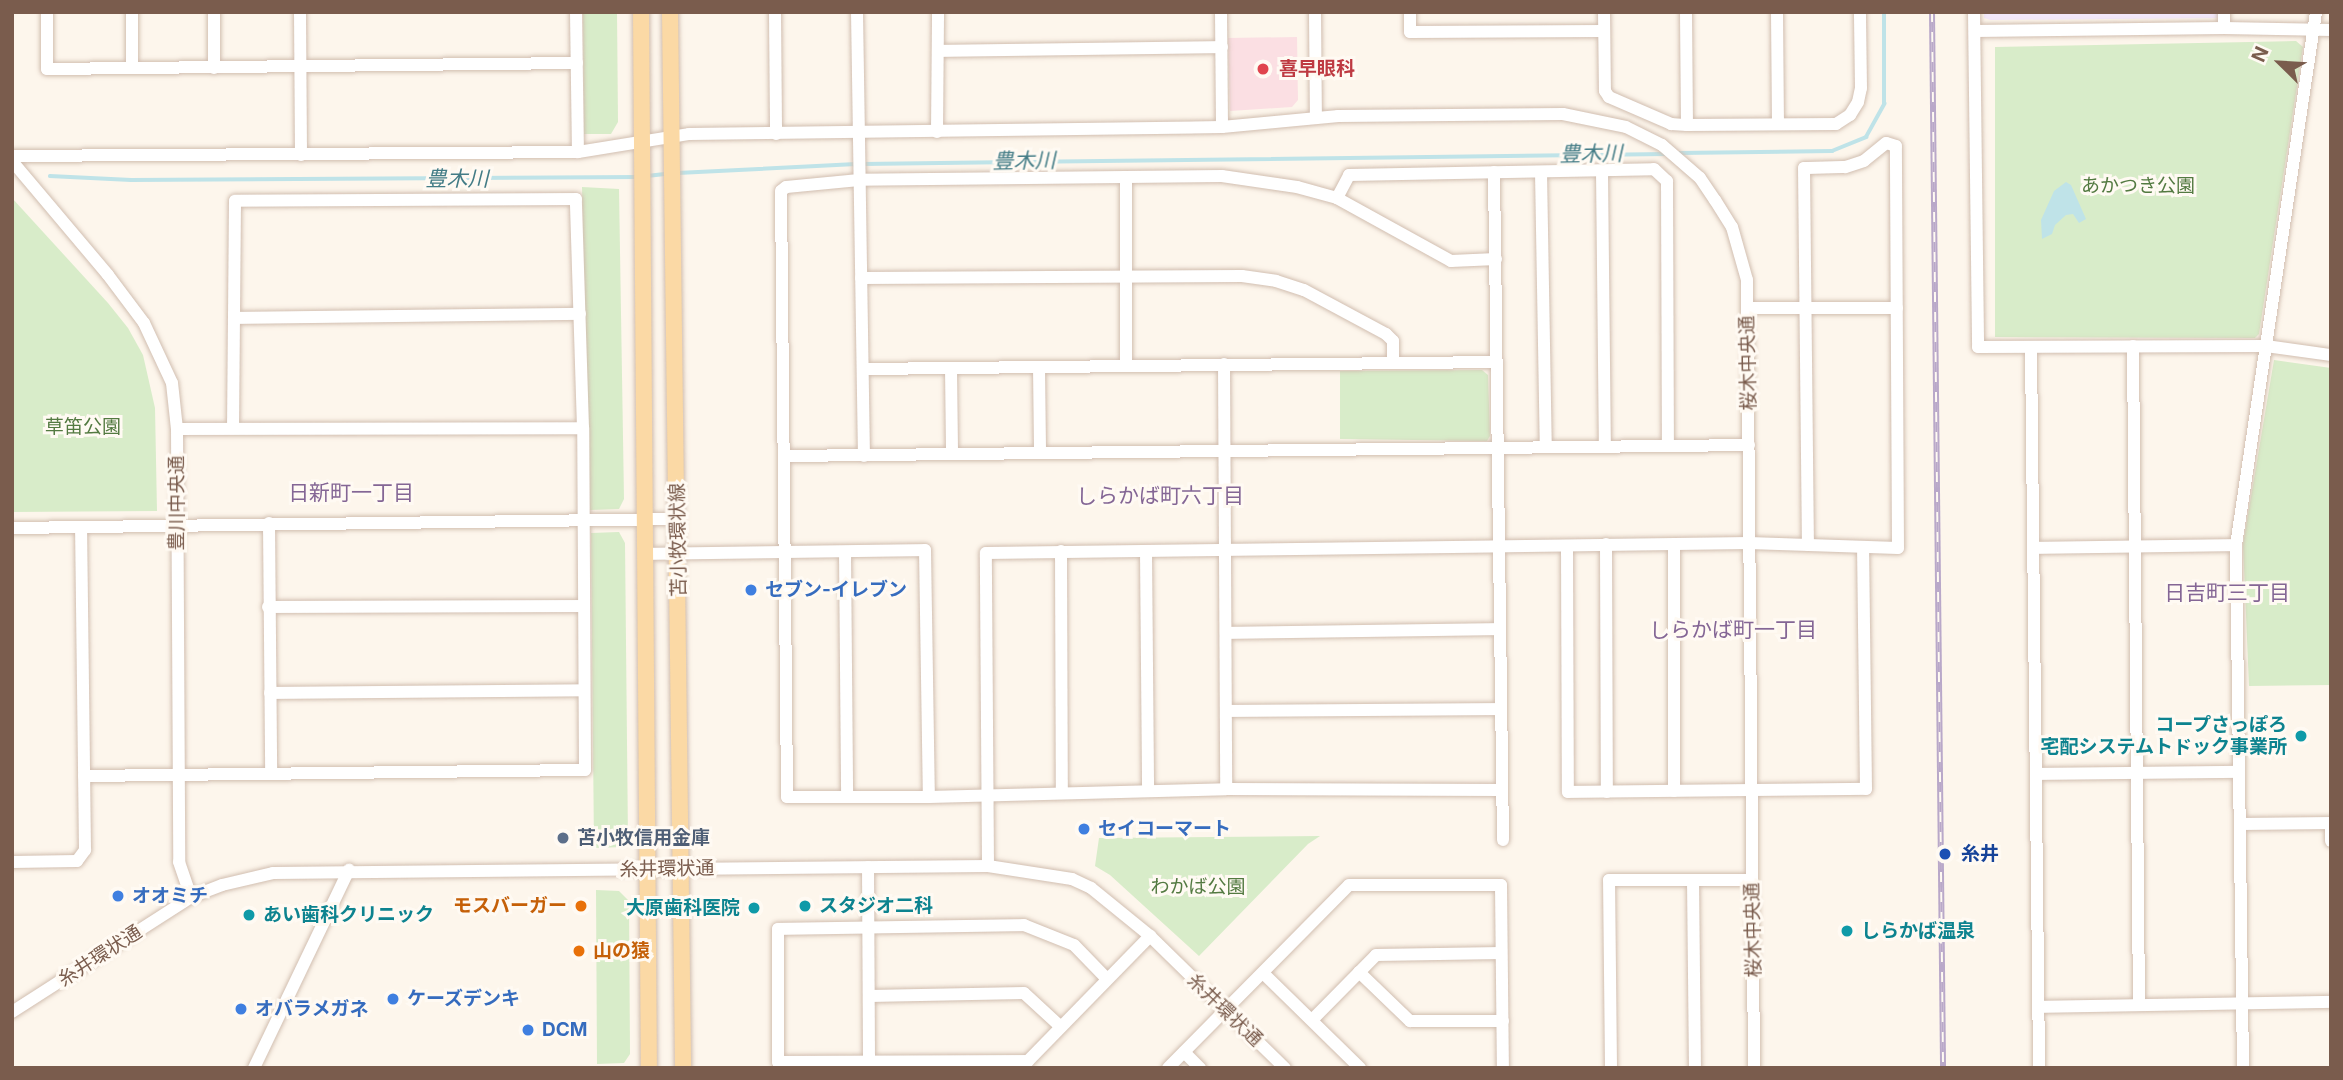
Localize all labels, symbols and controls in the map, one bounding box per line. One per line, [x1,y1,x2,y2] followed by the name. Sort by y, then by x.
[2245,28,2315,98] north arrow
[2247,43,2274,66] text: N
[1279,58,1355,80] place label: 喜早眼科
[1253,59,1273,79] marker: 喜早眼科
[1559,141,1623,167] water label: 豊木川
[992,148,1056,174] water label: 豊木川
[426,166,488,192] water label: 豊木川
[2081,175,2195,197] park label: あかつき公園
[1736,315,1760,411] street label: 桜木中央通
[45,416,121,438] park label: 草笛公園
[166,456,188,550] street label: 豊川中央通
[288,480,414,506] district label: 日新町一丁目
[666,483,690,597] street label: 苫小牧環状線
[1076,483,1244,509] district label: しらかば町六丁目
[765,579,907,601] place label: セブン-イレブン
[2164,580,2290,606] district label: 日吉町三丁目
[743,582,759,598] marker: セブン-イレブン
[1649,617,1817,643] district label: しらかば町一丁目
[2040,714,2287,758] place label: コープさっぽろ 宅配システムトドック事業所
[2293,728,2309,744] marker: コープさっぽろ 宅配システムトドック事業所
[1098,818,1231,840] place label: セイコーマート
[1076,821,1092,837] marker: セイコーマート
[577,827,710,849] place label: 苫小牧信用金庫
[555,830,571,846] marker: 苫小牧信用金庫
[1961,843,1999,865] place label: 糸井
[1935,844,1955,864] marker: 糸井
[619,857,715,881] street label: 糸井環状通
[1151,876,1245,898] park label: わかば公園
[1741,882,1765,978] street label: 桜木中央通
[132,885,208,907] place label: オオミチ
[110,888,126,904] marker: オオミチ
[453,895,567,917] place label: モスバーガー
[819,895,933,917] place label: スタジオ二科
[626,897,740,919] place label: 大原歯科医院
[573,898,589,914] marker: モスバーガー
[797,898,813,914] marker: スタジオ二科
[746,900,762,916] marker: 大原歯科医院
[263,904,434,926] place label: あい歯科クリニック
[241,907,257,923] marker: あい歯科クリニック
[1861,920,1975,942] place label: しらかば温泉
[54,921,146,991] street label: 糸井環状通
[1839,923,1855,939] marker: しらかば温泉
[593,940,650,962] place label: 山の猿
[571,943,587,959] marker: 山の猿
[1183,969,1267,1051] street label: 糸井環状通
[407,988,521,1010] place label: ケーズデンキ
[385,991,401,1007] marker: ケーズデンキ
[255,998,369,1020] place label: オバラメガネ
[233,1001,249,1017] marker: オバラメガネ
[542,1019,587,1041] place label: DCM
[520,1022,536,1038] marker: DCM

